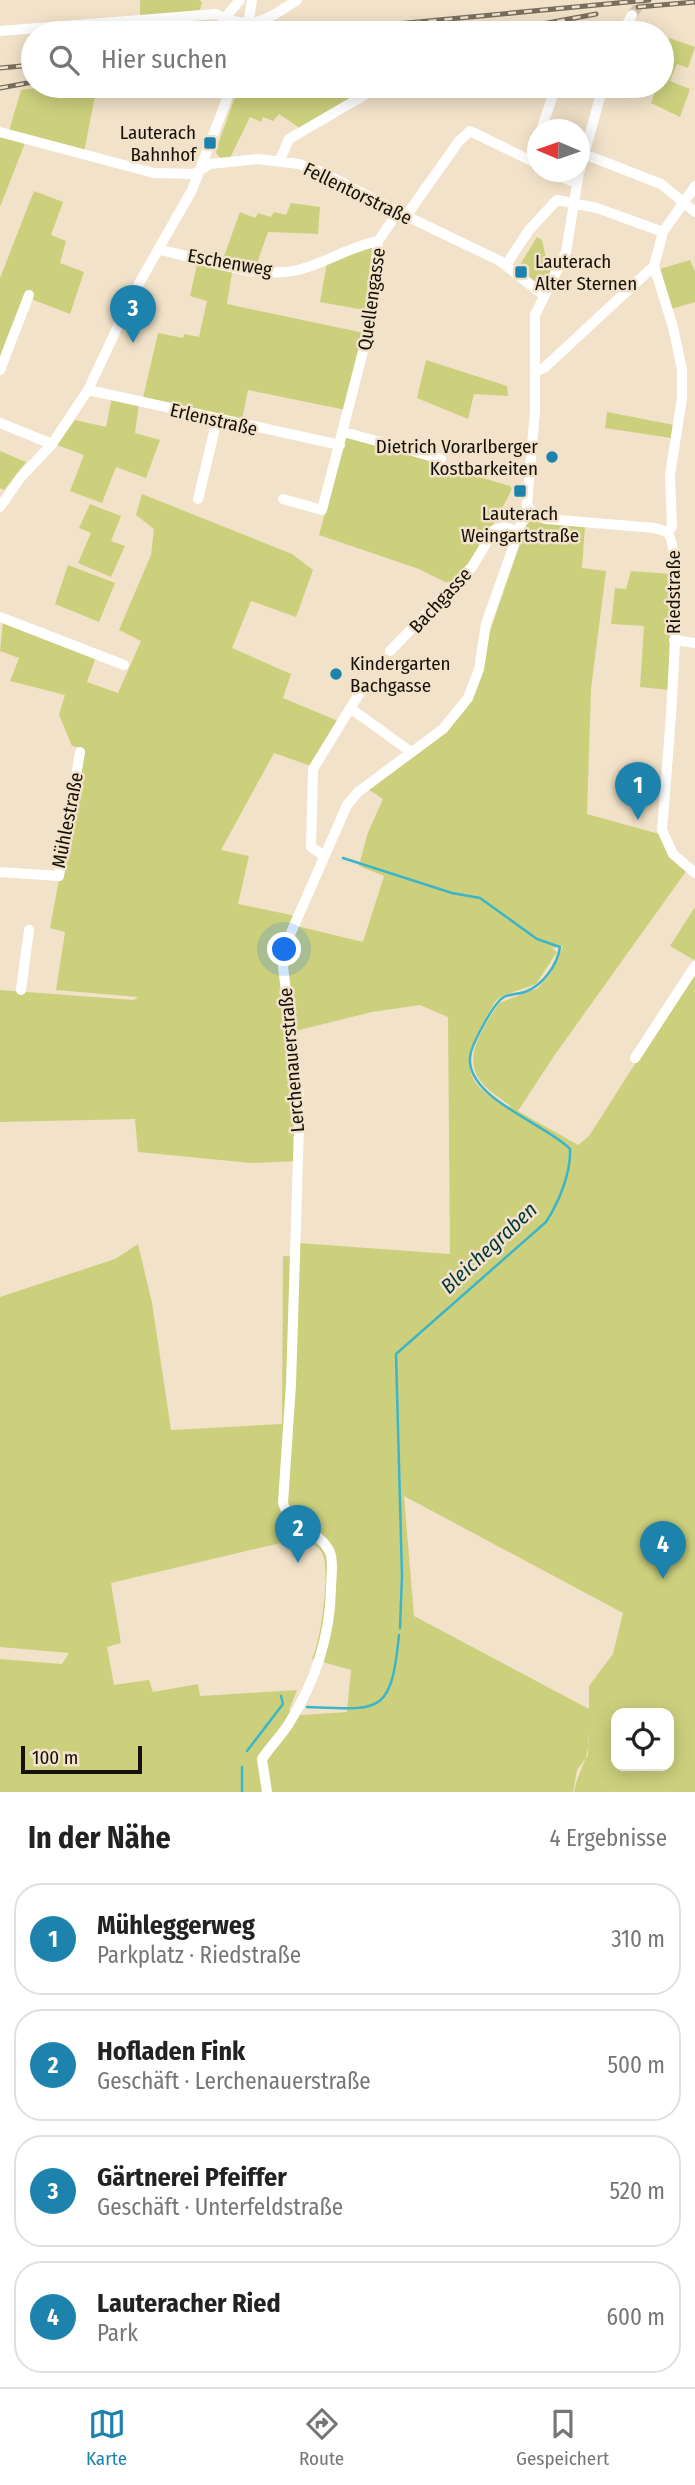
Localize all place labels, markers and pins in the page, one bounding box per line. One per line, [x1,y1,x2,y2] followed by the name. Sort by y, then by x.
[120,121,197,166] place label: Lauterach Bahnhof
[202,135,218,151] marker: Lauterach Bahnhof
[535,250,637,295] place label: Lauterach Alter Sternen
[513,264,529,280] marker: Lauterach Alter Sternen
[110,285,156,343] pin: 3
[376,435,538,480] place label: Dietrich Vorarlberger Kostbarkeiten
[544,449,560,465] marker: Dietrich Vorarlberger Kostbarkeiten
[512,483,528,499] marker: Lauterach Weingartstraße
[461,502,579,547] place label: Lauterach Weingartstraße
[350,652,451,697] place label: Kindergarten Bachgasse
[328,666,344,682] marker: Kindergarten Bachgasse
[615,762,661,820] pin: 1
[275,1505,321,1563] pin: 2
[640,1521,686,1579] pin: 4

